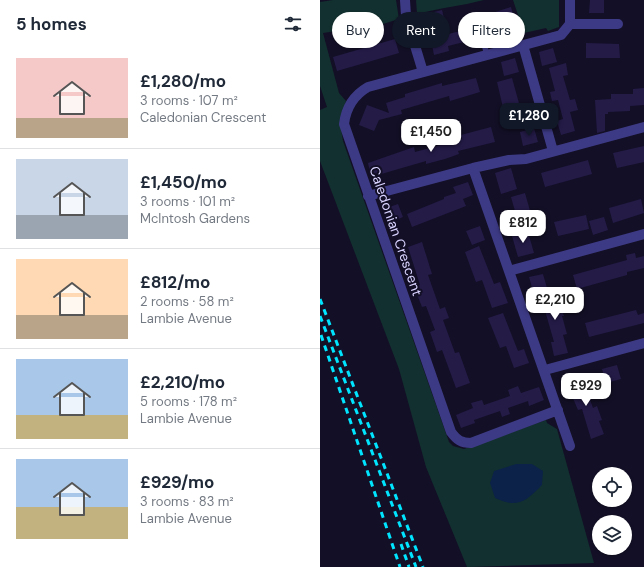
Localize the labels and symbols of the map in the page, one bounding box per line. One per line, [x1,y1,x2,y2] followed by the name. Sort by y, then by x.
[496,103,562,137] pin: £1,280
[398,119,464,153] pin: £1,450
[365,164,427,298] street label: Caledonian Crescent
[499,210,547,244] pin: £812
[522,287,588,321] pin: £2,210
[562,373,610,407] pin: £929

